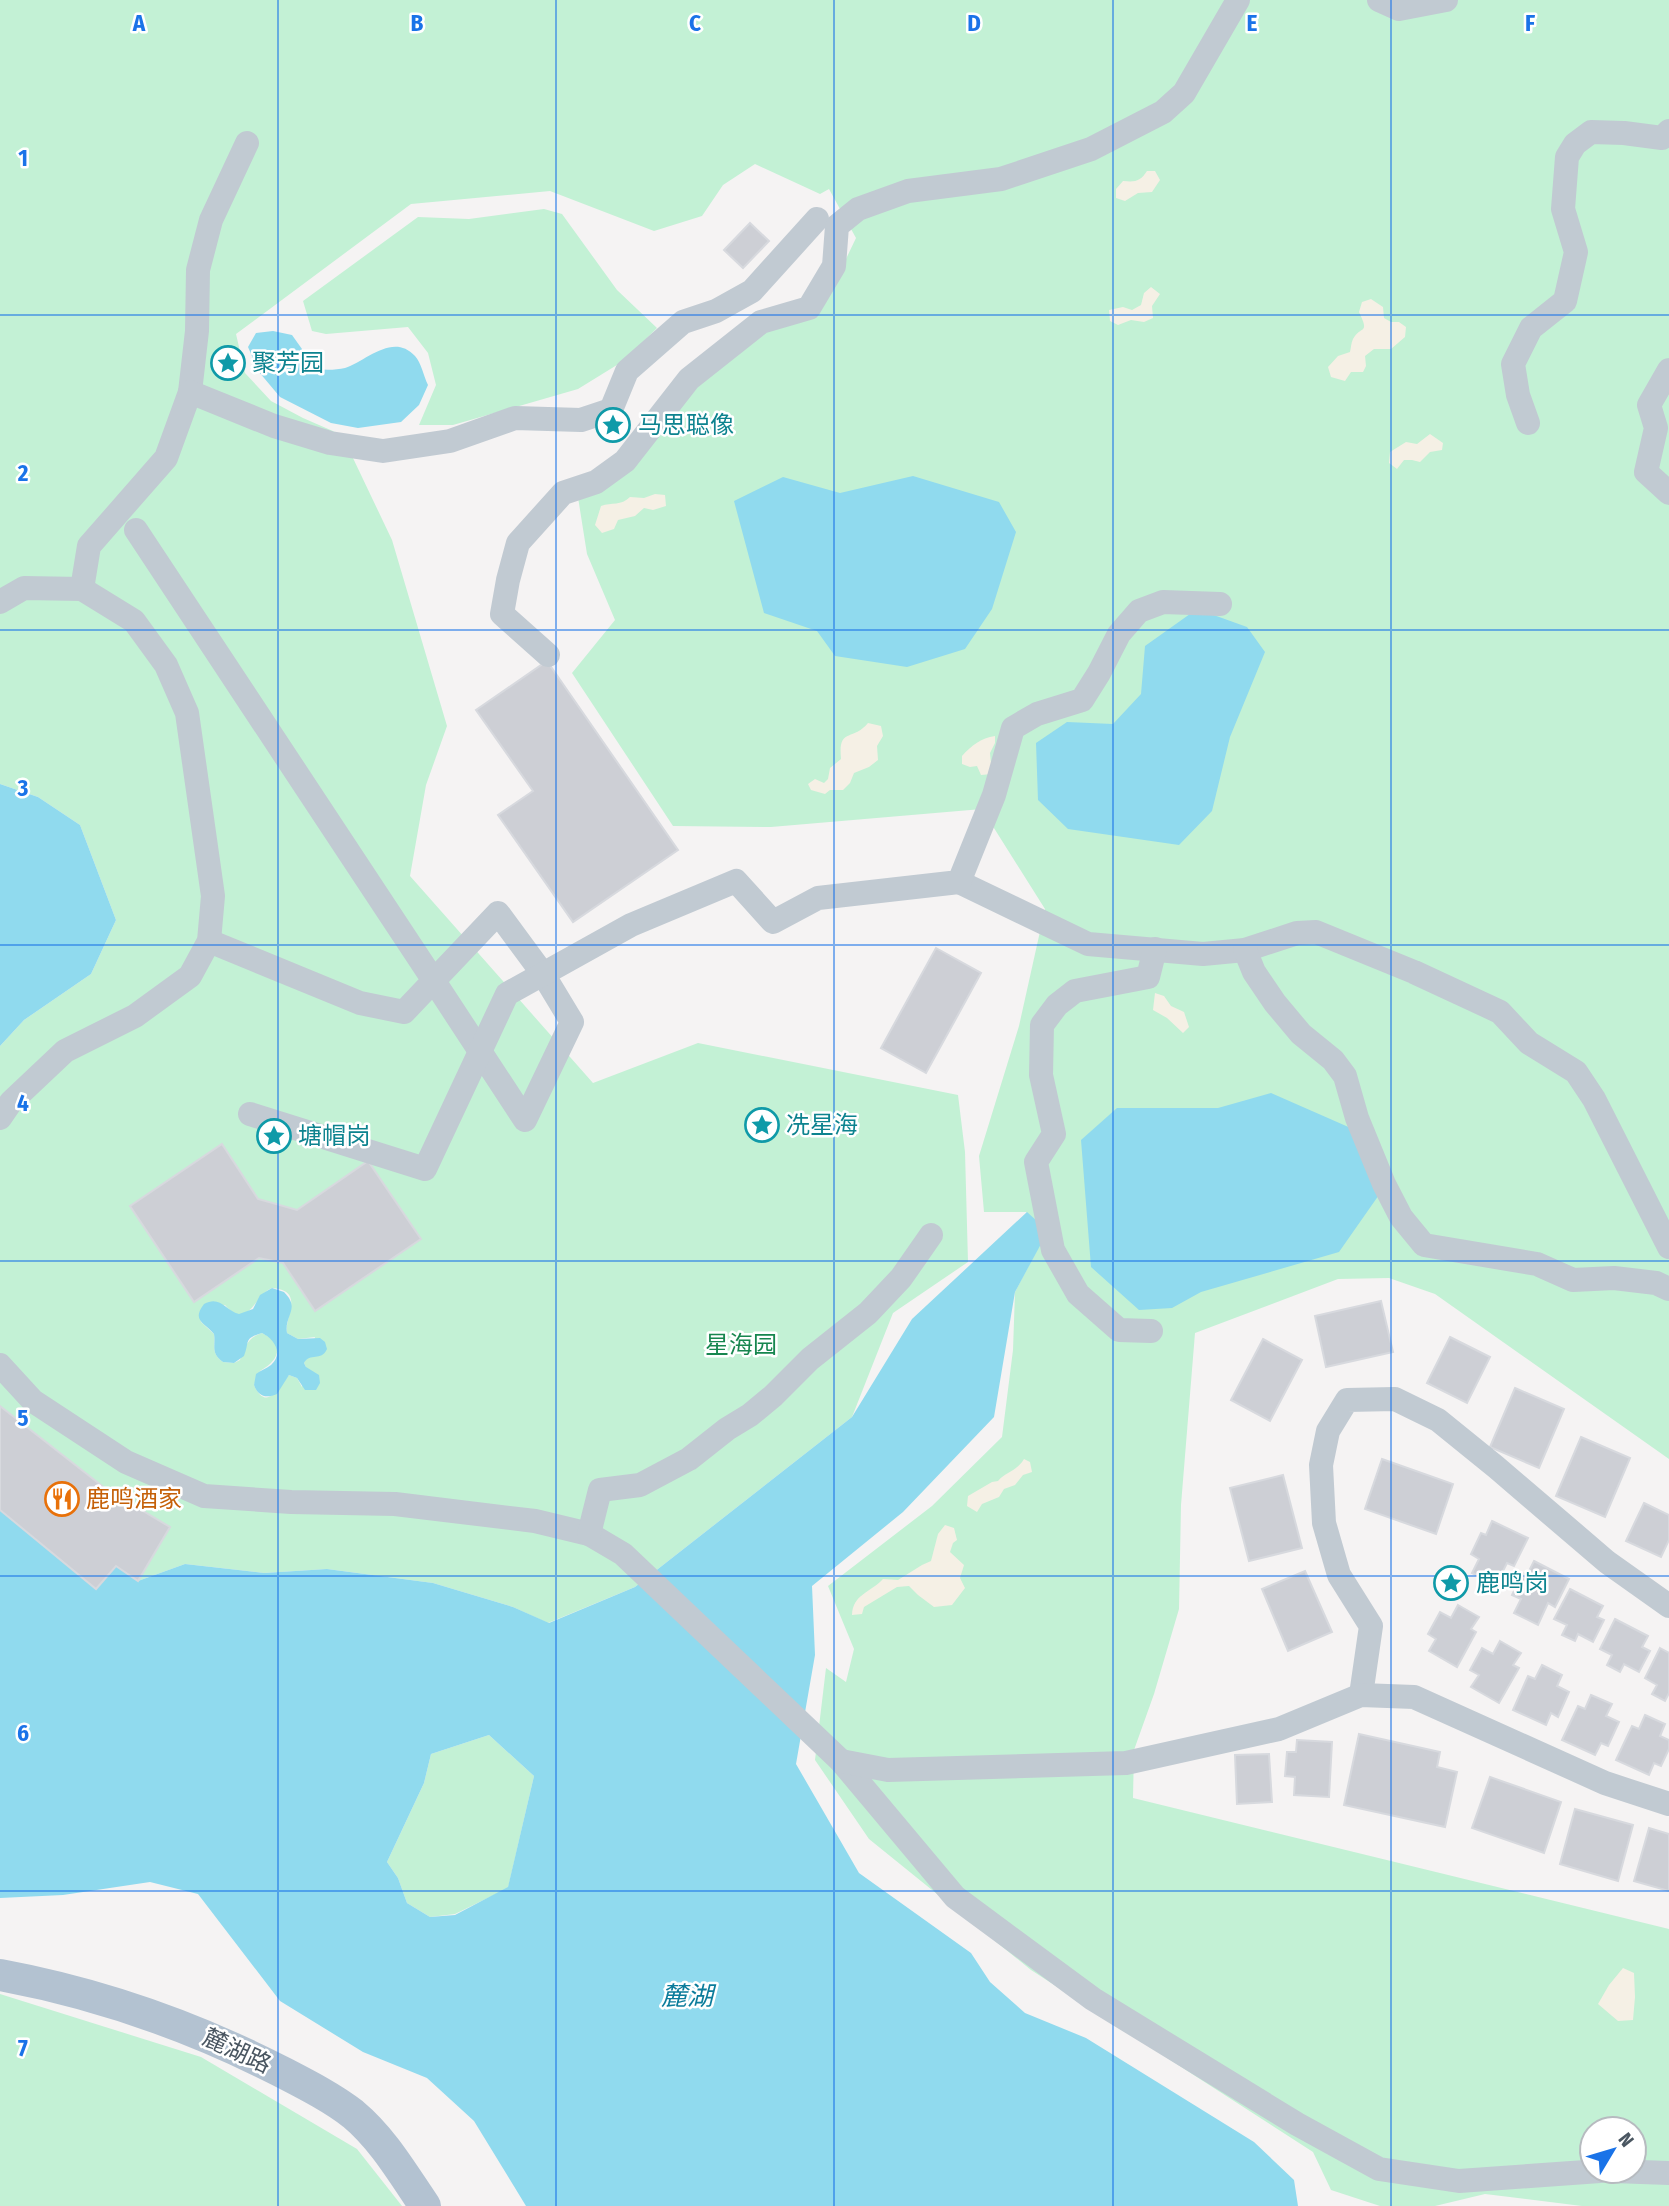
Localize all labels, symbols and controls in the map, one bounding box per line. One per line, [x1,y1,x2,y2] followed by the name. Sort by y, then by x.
[132,9,146,37] text: A
[411,9,424,37] text: B
[689,9,701,37] text: C
[967,9,981,37] text: D
[1247,9,1258,37] text: E
[1525,9,1535,37] text: F
[18,144,28,172] text: 1
[209,344,247,382] place icon: 聚芳园
[252,349,324,377] place label: 聚芳园
[594,406,632,444] place icon: 马思聪像
[638,411,734,439] place label: 马思聪像
[17,459,29,487] text: 2
[17,774,29,802] text: 3
[17,1089,29,1117] text: 4
[743,1106,781,1144] place icon: 冼星海
[786,1111,858,1139] place label: 冼星海
[255,1117,293,1155] place icon: 塘帽岗
[298,1122,370,1150] place label: 塘帽岗
[705,1331,777,1359] park label: 星海园
[17,1404,29,1432] text: 5
[43,1480,81,1518] restaurant icon: 鹿鸣酒家
[86,1485,182,1513] place label: 鹿鸣酒家
[1432,1564,1470,1602] place icon: 鹿鸣岗
[1476,1569,1548,1597] place label: 鹿鸣岗
[17,1719,29,1747] text: 6
[661,1981,717,2012] water label: 麓湖
[198,2023,276,2079] street label: 麓湖路
[18,2034,28,2062] text: 7
[1578,2115,1648,2185] north arrow
[1613,2128,1639,2151] text: N

